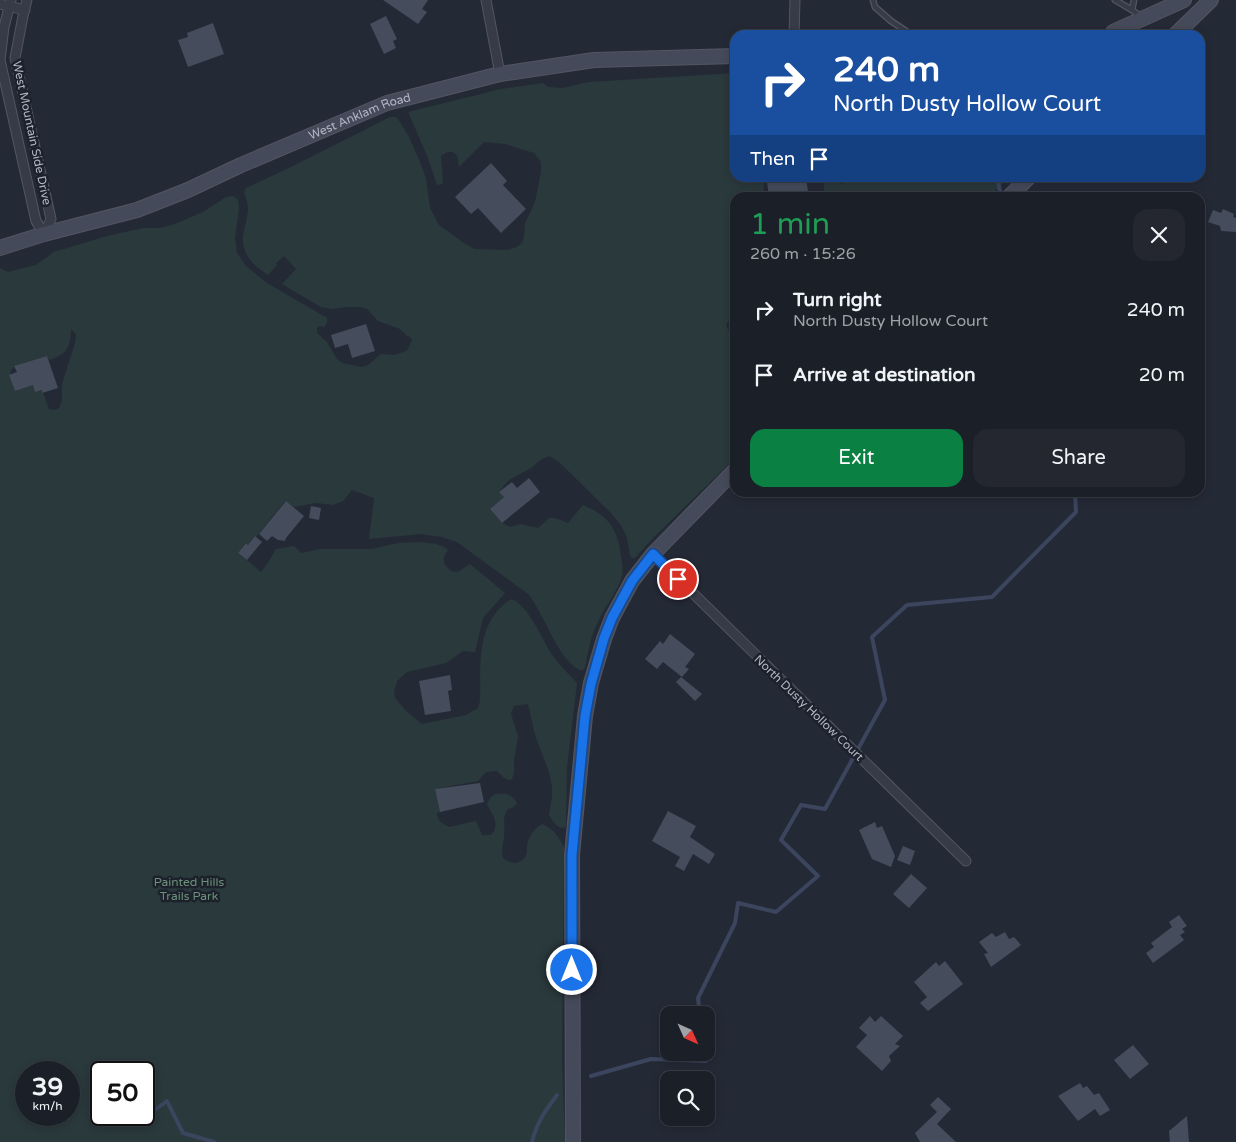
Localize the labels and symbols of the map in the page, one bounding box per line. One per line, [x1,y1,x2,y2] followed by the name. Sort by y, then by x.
[10,60,54,207] street label: West Mountain Side Drive
[306,90,412,142] street label: West Anklam Road
[657,558,699,600] pin
[752,652,867,764] street label: North Dusty Hollow Court
[154,875,224,903] park label: Painted Hills Trails Park
[545,943,597,995] position arrow
[660,1006,715,1061] north arrow
[90,1061,155,1126] speed limit sign: 50

